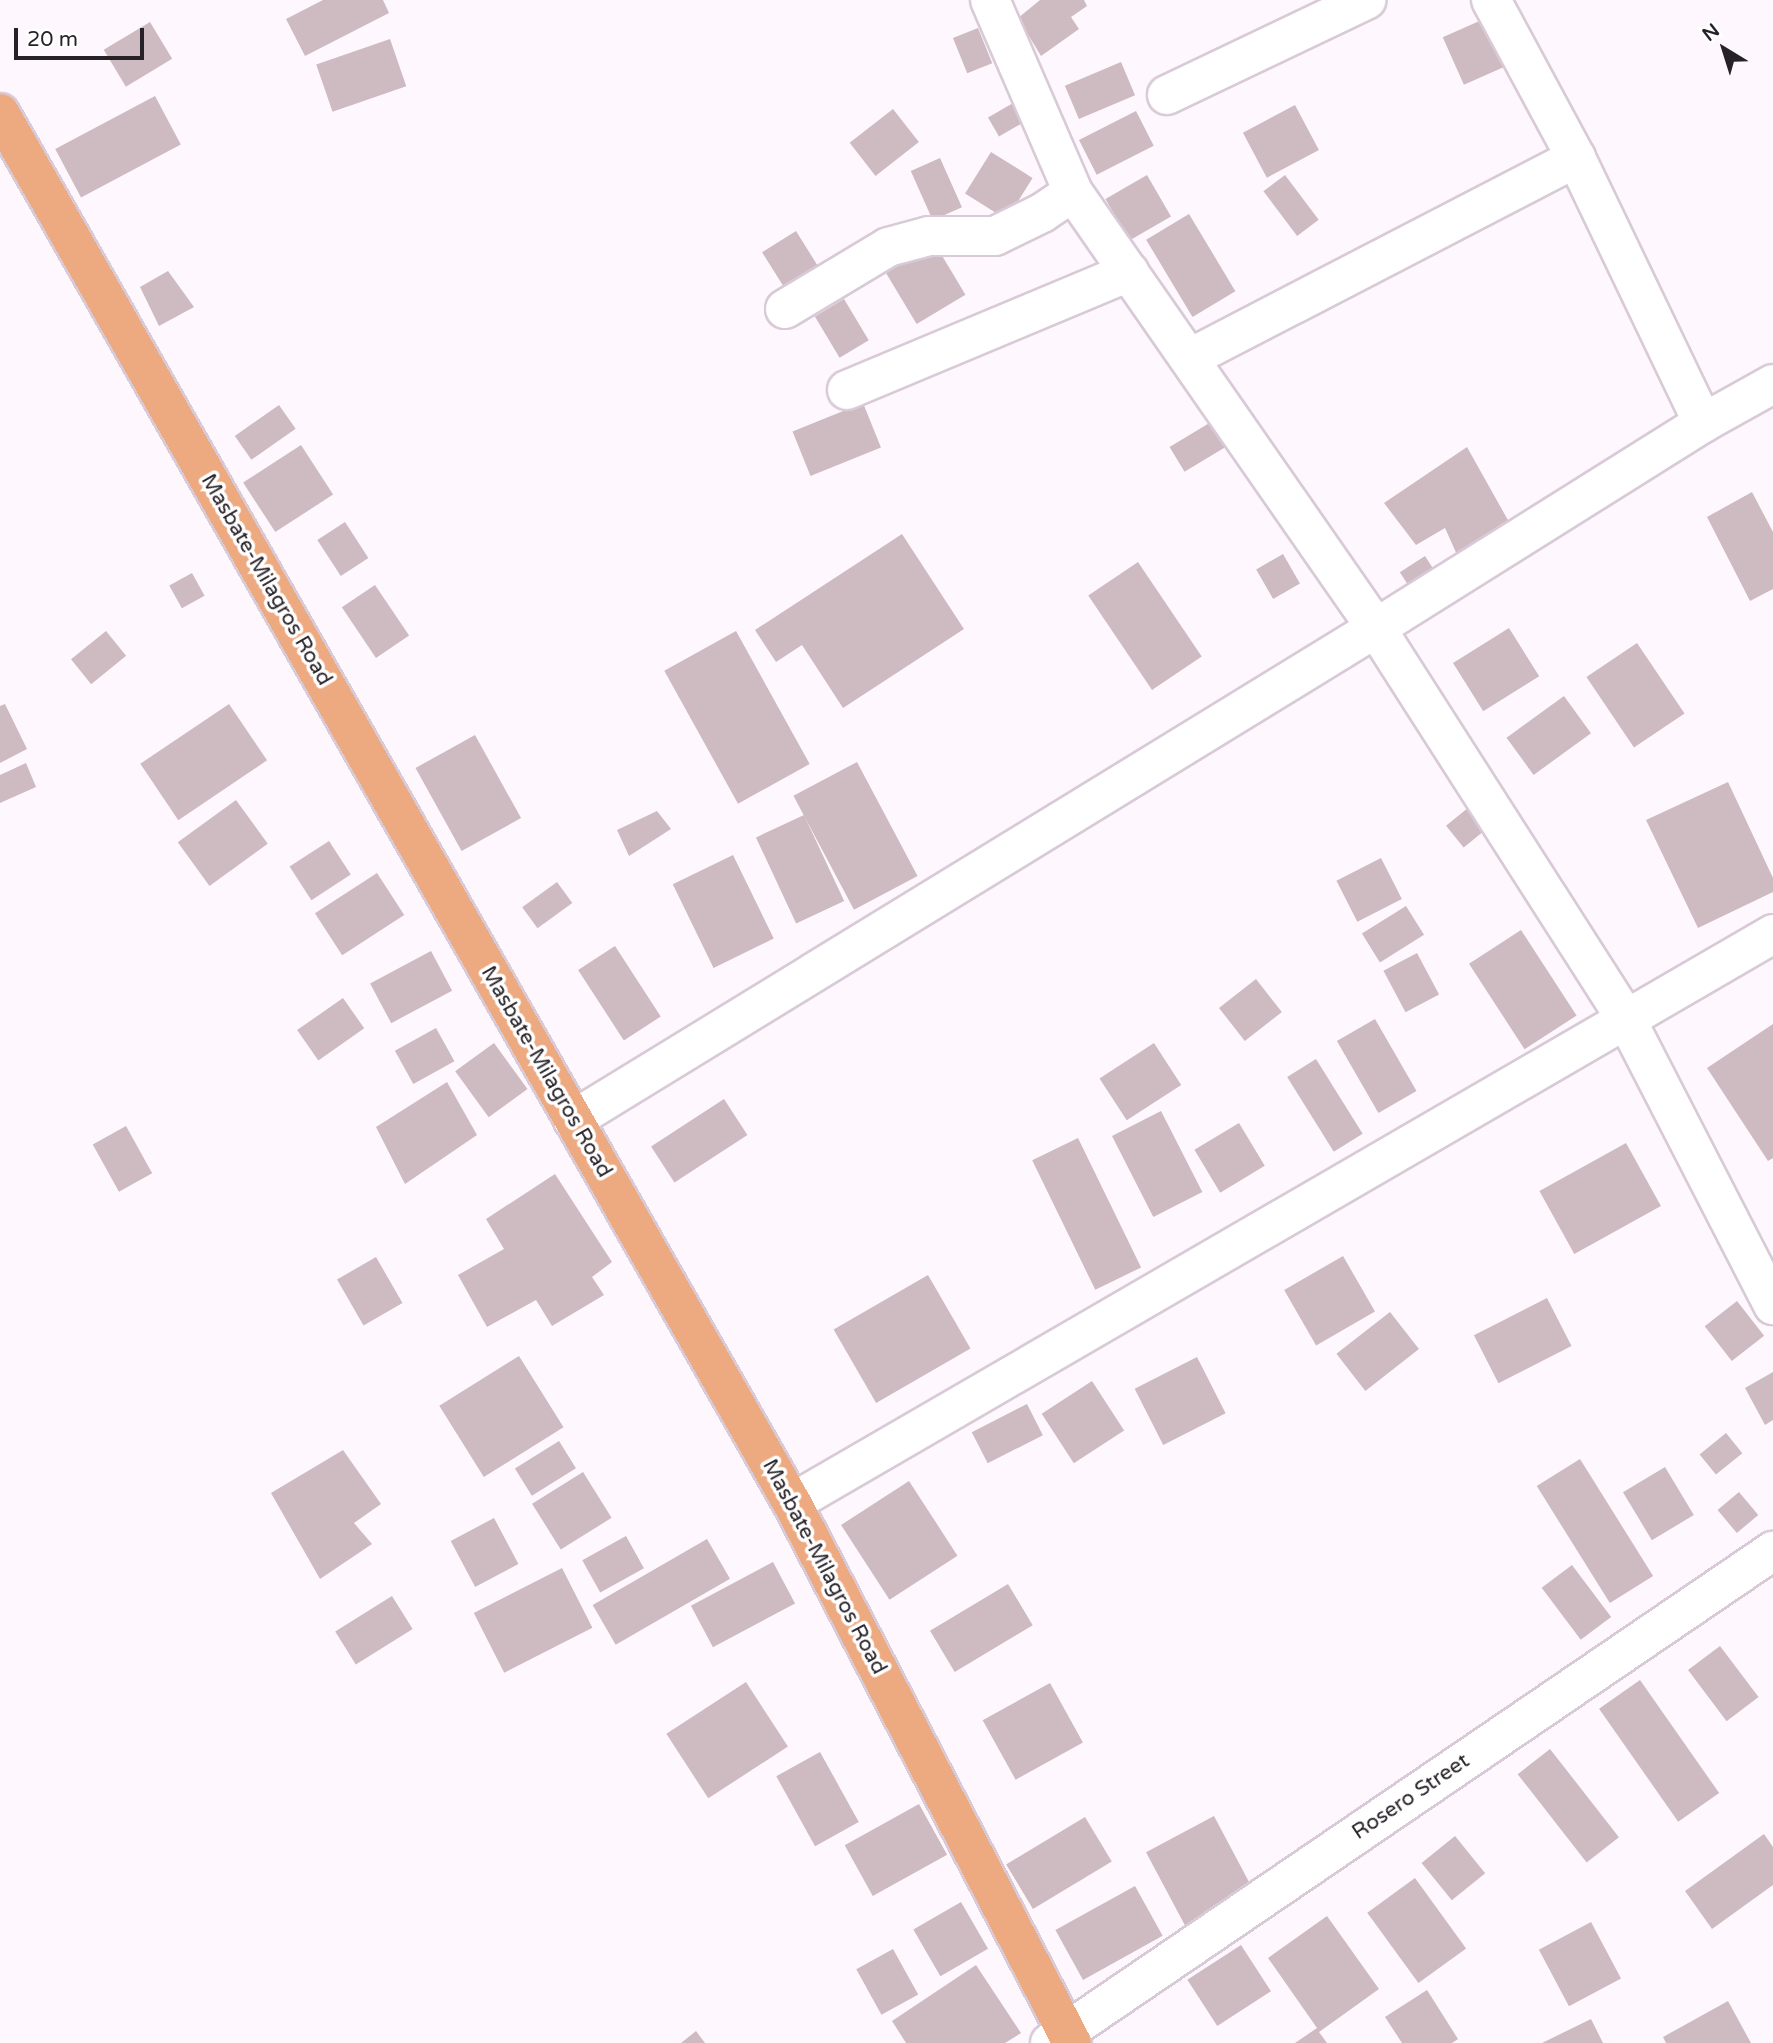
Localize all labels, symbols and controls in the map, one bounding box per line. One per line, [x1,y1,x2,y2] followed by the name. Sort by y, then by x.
[18,14,147,58] scale bar
[1689,14,1759,84] north arrow
[1698,19,1724,46] text: N
[27,27,78,52] text: 20 m
[195,470,337,690] street label: Masbate-Milagros Road
[475,962,617,1182] street label: Masbate-Milagros Road
[757,1455,891,1679] street label: Masbate-Milagros Road
[1348,1749,1474,1845] street label: Rosero Street

